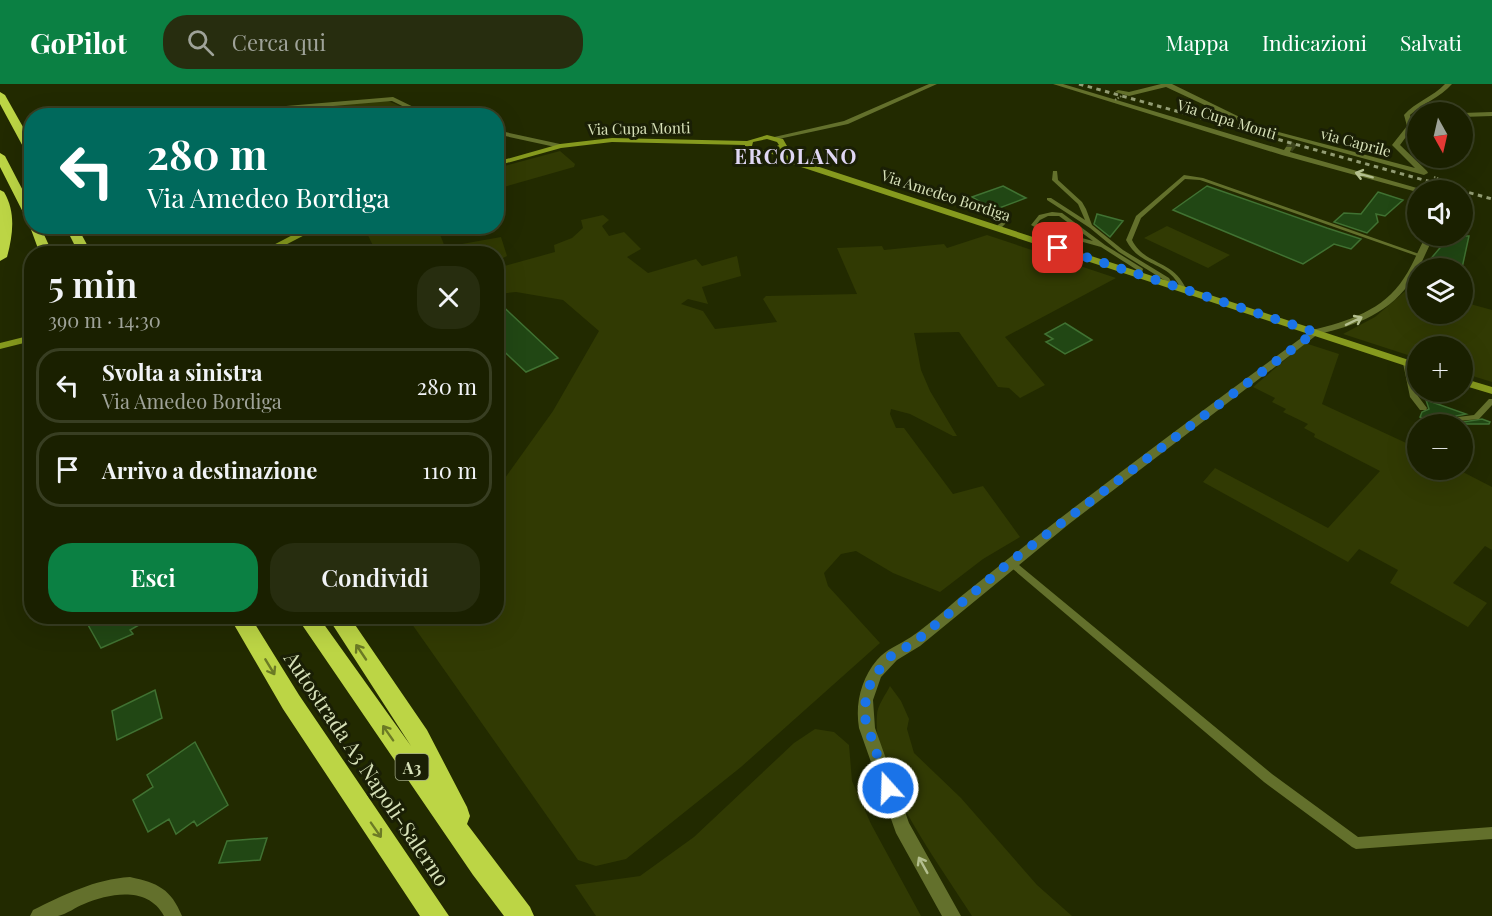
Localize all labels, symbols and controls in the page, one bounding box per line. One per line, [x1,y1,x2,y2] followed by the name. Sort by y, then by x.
[163,15,583,69] search box
[30,24,127,61] text: GoPilot
[184,26,217,59] icon: search
[232,27,326,57] text: Cerca qui
[1165,28,1229,56] text: Mappa
[1262,28,1367,56] text: Indicazioni
[1400,28,1462,56] text: Salvati
[1174,94,1280,144] street label: Via Cupa Monti
[1407,102,1473,168] north arrow
[1407,102,1473,480] map controls
[586,117,691,139] street label: Via Cupa Monti
[1318,123,1393,161] street label: via Caprile
[147,125,267,181] text: 280 m
[48,132,126,210] icon: left
[734,142,858,169] district label: ERCOLANO
[878,164,1014,226] street label: Via Amedeo Bordiga
[1355,169,1374,180] one-way arrow
[147,179,390,215] text: Via Amedeo Bordiga
[1407,180,1473,246] button: sound
[1032,222,1083,273] pin
[1041,231,1074,264] icon: arrive
[1407,258,1473,324] button: layers
[48,259,137,307] text: 5 min
[417,266,480,329] button: close
[48,306,161,333] text: 390 m · 14:30
[1344,315,1362,327] one-way arrow
[1407,336,1473,402] button: +
[102,357,262,387] text: Svolta a sinistra
[51,369,84,402] icon: left
[417,371,477,401] text: 280 m
[102,387,282,414] text: Via Amedeo Bordiga
[1407,414,1473,480] button: −
[51,453,84,486] icon: arrive
[102,455,317,485] text: Arrivo a destinazione
[423,455,477,485] text: 110 m
[48,543,258,612] button: Esci
[270,543,480,612] button: Condividi
[278,644,457,891] street label: Autostrada A3 Napoli-Salerno
[355,644,367,660] one-way arrow
[264,658,276,675] one-way arrow
[382,725,394,741] one-way arrow
[396,754,428,780] road number: A3
[856,756,920,820] position arrow
[370,821,383,838] one-way arrow
[917,857,929,874] one-way arrow

